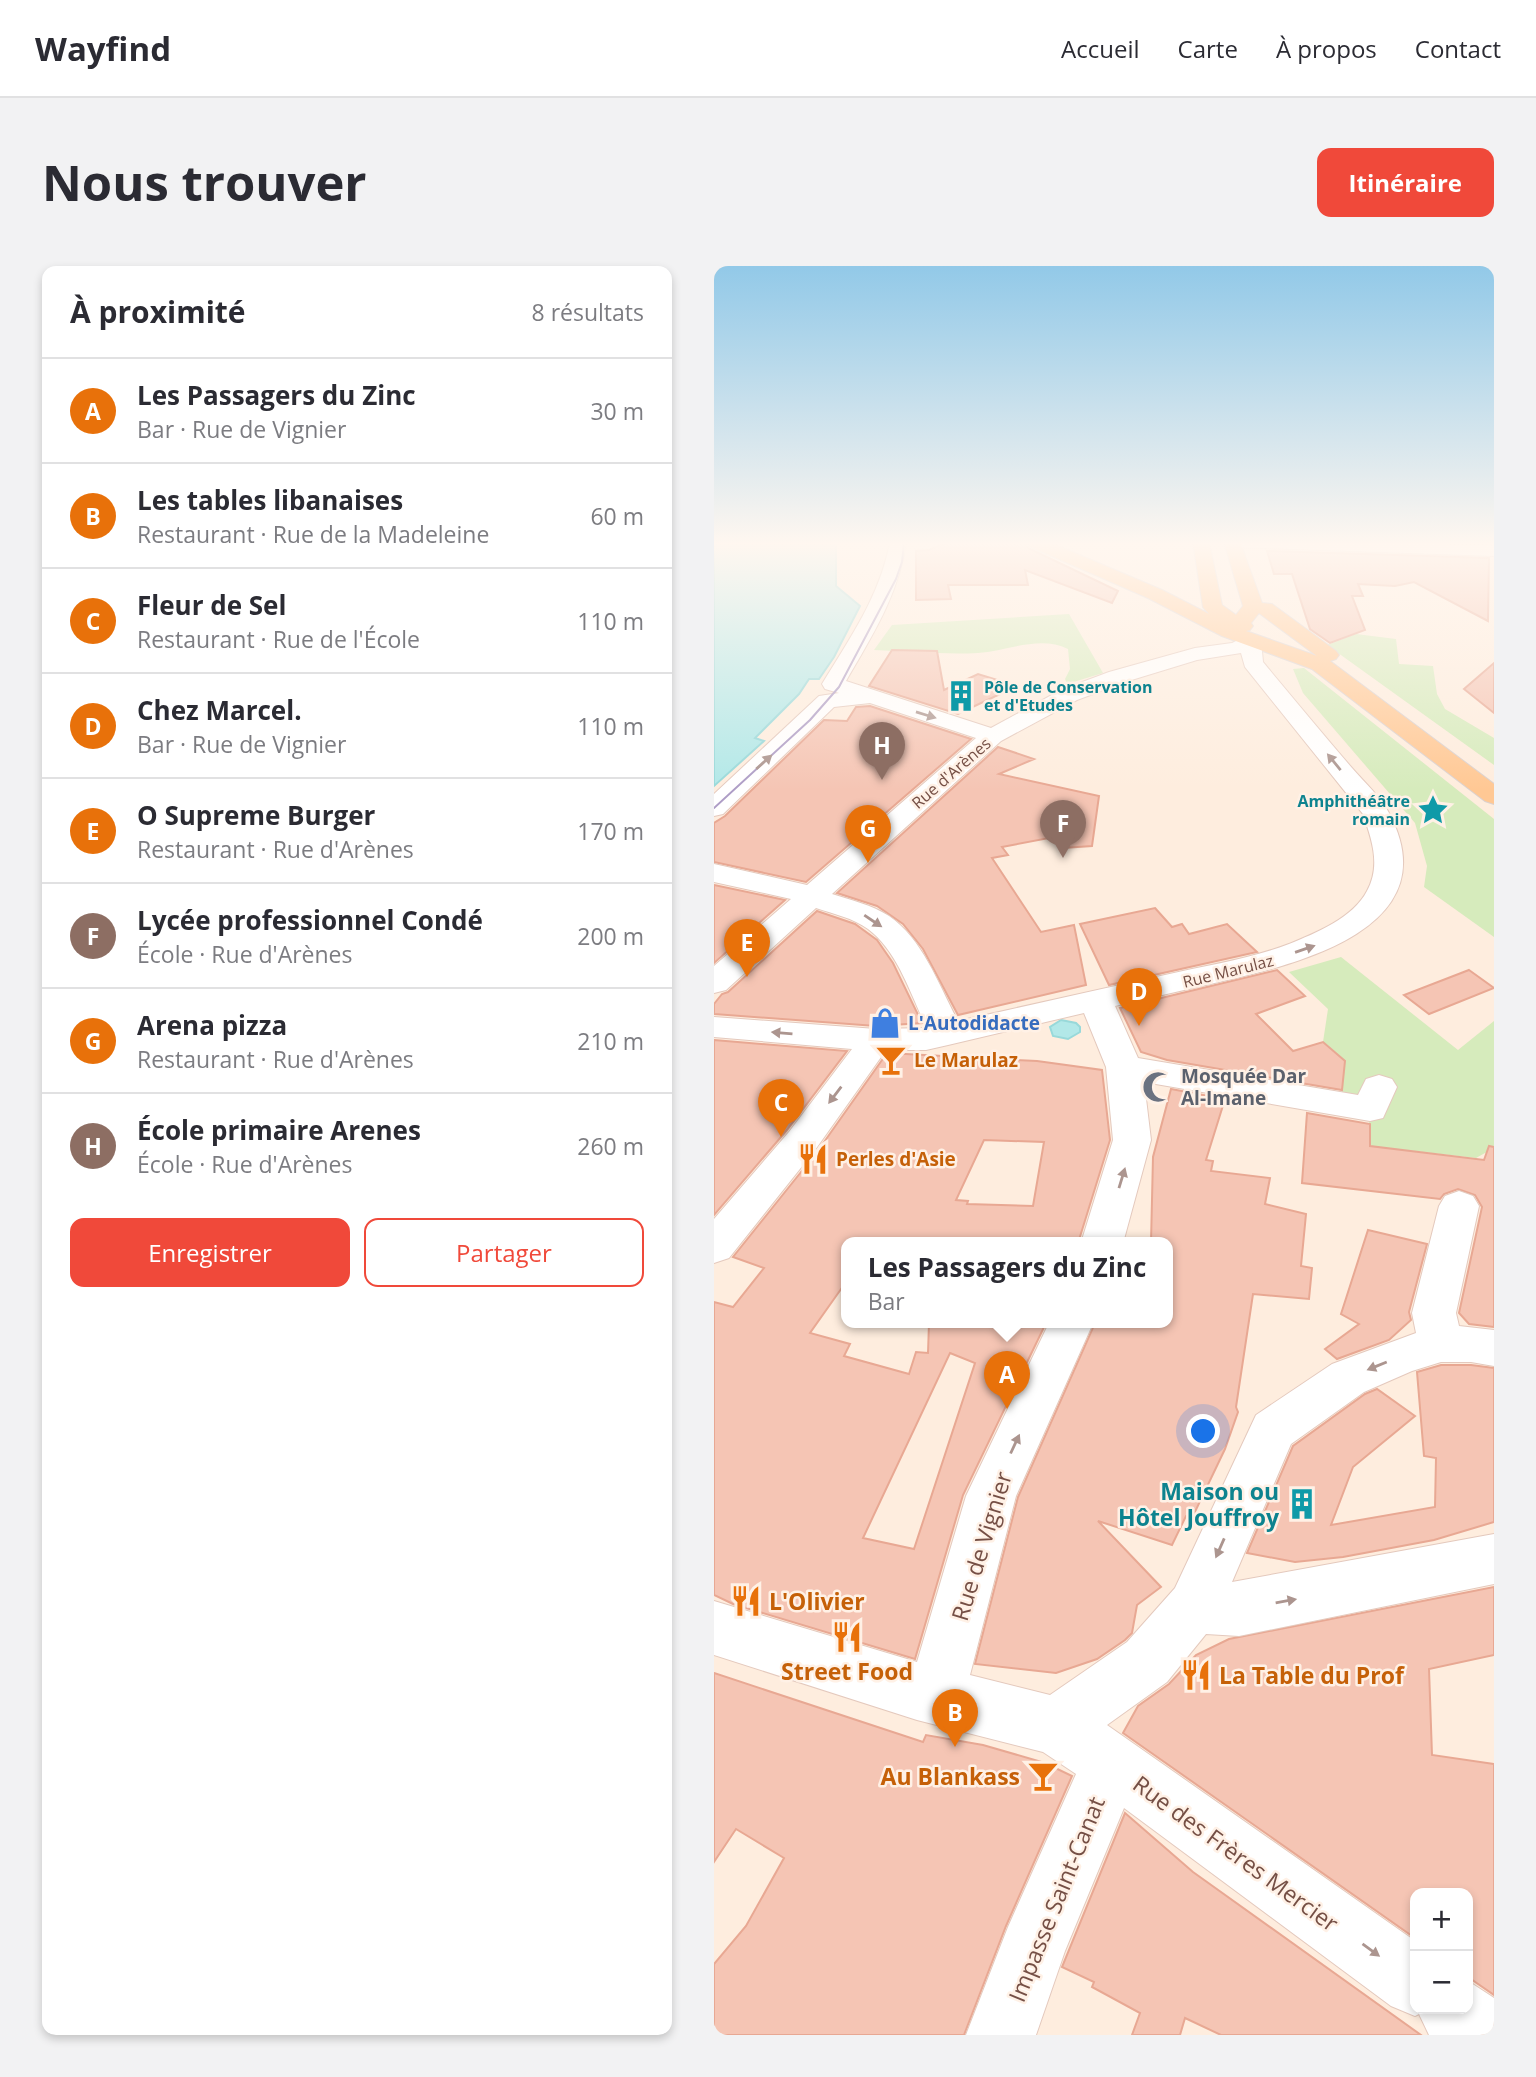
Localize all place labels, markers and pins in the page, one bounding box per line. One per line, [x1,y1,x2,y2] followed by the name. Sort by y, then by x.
[984,676,1152,716] place label: Pôle de Conservation et d'Etudes
[944,679,978,713] building icon: Pôle de Conservation et d'Etudes
[859,722,905,780] pin: H
[1297,790,1410,830] place label: Amphithéâtre romain
[1416,793,1450,827] place icon: Amphithéâtre romain
[1040,800,1086,858] pin: F
[845,805,891,863] pin: G
[724,919,770,977] pin: E
[1116,968,1162,1026] pin: D
[868,1006,902,1040] shop icon: L'Autodidacte
[908,1010,1040,1036] place label: L'Autodidacte
[874,1043,908,1077] bar icon: Le Marulaz
[914,1047,1018,1073] place label: Le Marulaz
[1181,1063,1307,1111] place label: Mosquée Dar Al-Imane
[1141,1070,1175,1104] mosque icon: Mosquée Dar Al-Imane
[758,1079,804,1137] pin: C
[796,1142,830,1176] restaurant icon: Perles d'Asie
[836,1146,956,1172] place label: Perles d'Asie
[984,1351,1030,1409] pin: A
[1118,1475,1280,1533] place label: Maison ou Hôtel Jouffroy
[1285,1487,1319,1521] building icon: Maison ou Hôtel Jouffroy
[729,1584,763,1618] restaurant icon: L'Olivier
[769,1585,865,1617] place label: L'Olivier
[830,1620,864,1654] restaurant icon: Street Food
[781,1655,913,1687] place label: Street Food
[1179,1658,1213,1692] restaurant icon: La Table du Prof
[1219,1659,1405,1691] place label: La Table du Prof
[932,1689,978,1747] pin: B
[1026,1759,1060,1793] bar icon: Au Blankass
[881,1760,1020,1792] place label: Au Blankass

